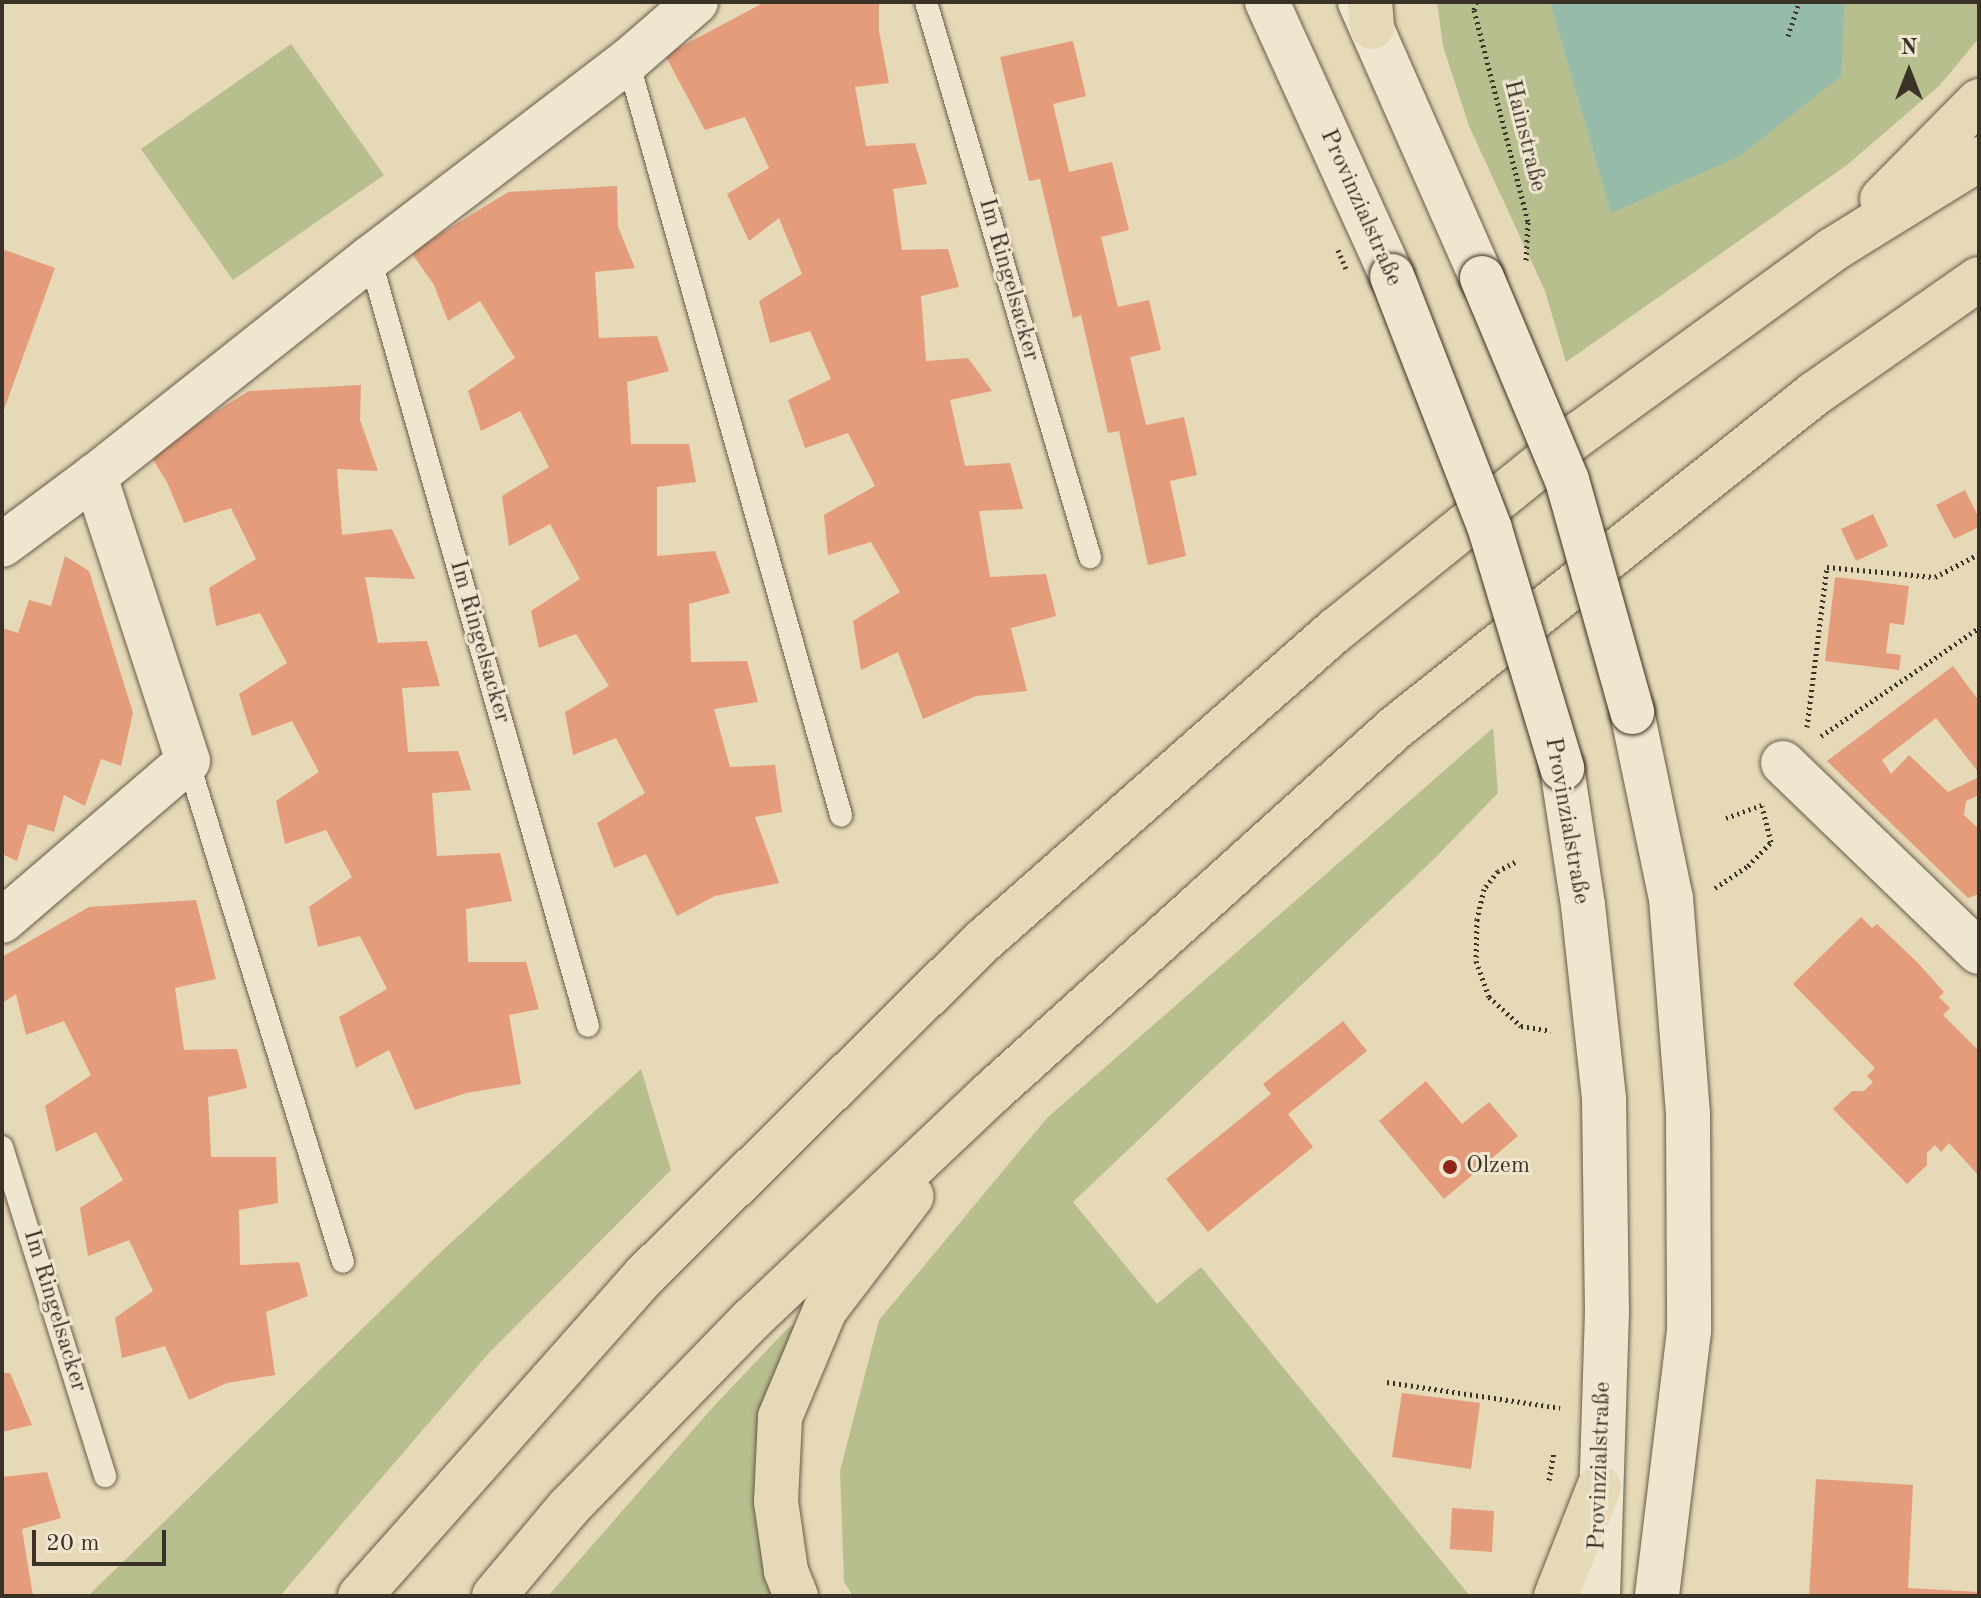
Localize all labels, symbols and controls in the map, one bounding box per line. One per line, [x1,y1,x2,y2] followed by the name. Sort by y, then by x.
[1869,32,1949,112] north arrow
[1901,37,1917,59] text: N
[1496,77,1552,195] street label: Hainstraße
[1313,125,1407,291] street label: Provinzialstraße
[971,195,1045,365] street label: Im Ringelsacker
[442,557,516,727] street label: Im Ringelsacker
[1537,735,1595,907] street label: Provinzialstraße
[1466,1153,1530,1181] place label: Olzem
[1441,1158,1459,1176] marker: Olzem
[16,1226,92,1396] street label: Im Ringelsacker
[1584,1381,1618,1551] street label: Provinzialstraße
[36,1514,170,1564] scale bar
[46,1532,100,1556] text: 20 m

